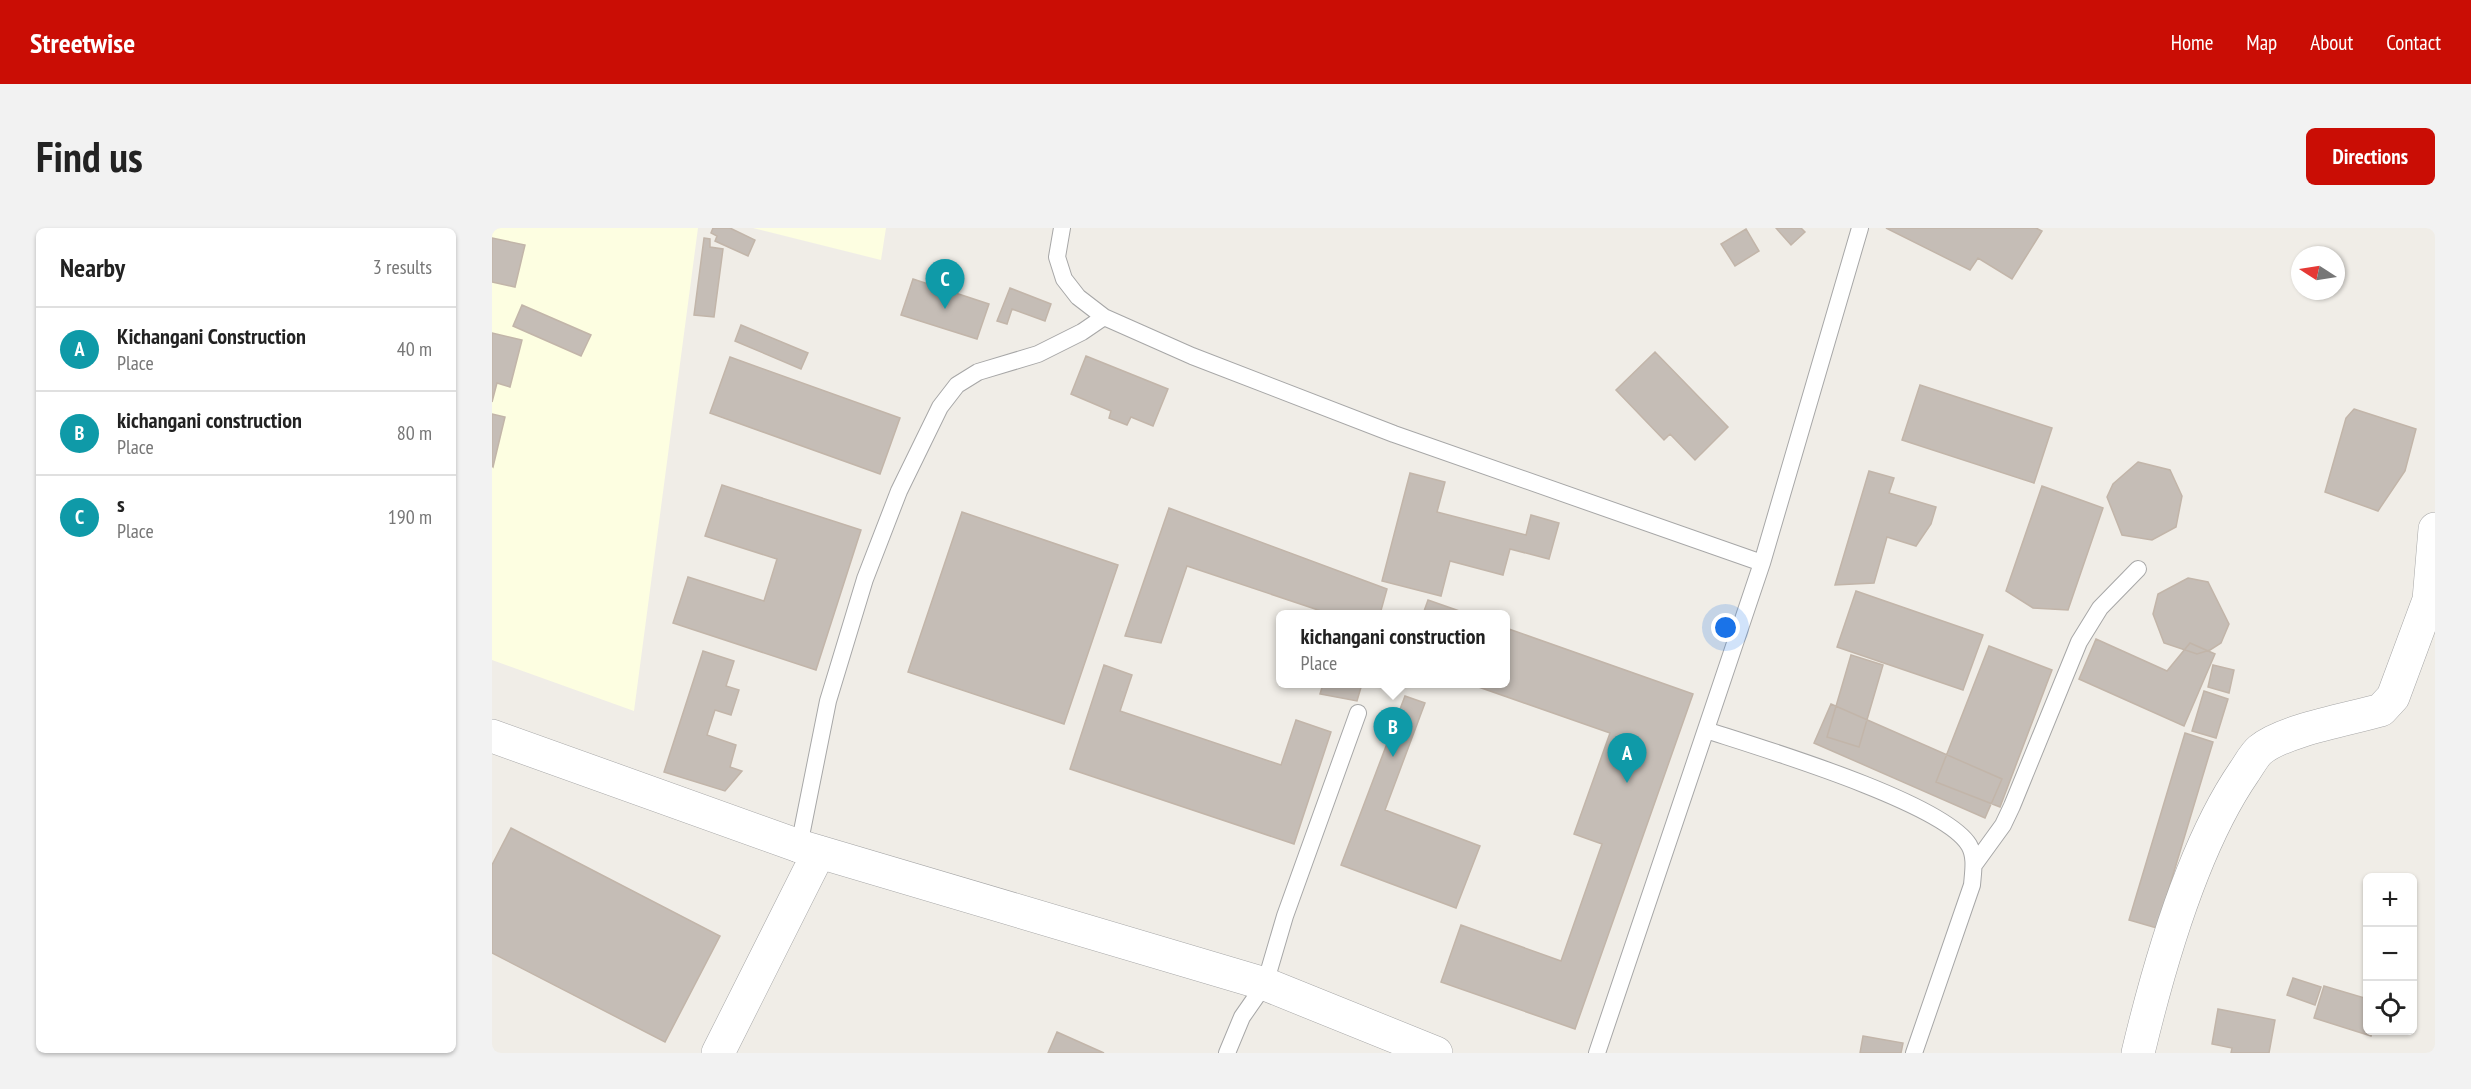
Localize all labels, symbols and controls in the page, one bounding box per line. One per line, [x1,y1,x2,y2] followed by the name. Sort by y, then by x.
[30,24,135,61] text: Streetwise
[2171,29,2213,56] text: Home
[2246,29,2277,56] text: Map
[2310,29,2353,56] text: About
[2386,29,2441,56] text: Contact
[2306,128,2435,185] button: Directions
[36,129,143,184] text: Find us
[2291,246,2345,300] north arrow
[60,251,125,284] text: Nearby
[373,254,432,280] text: 3 results
[926,260,964,309] pin: C
[117,322,306,350] text: Kichangani Construction
[74,336,85,362] text: A
[397,336,432,362] text: 40 m
[117,350,154,376] text: Place
[117,406,302,434] text: kichangani construction
[75,420,84,446] text: B
[397,420,432,446] text: 80 m
[117,434,154,460] text: Place
[117,490,125,518] text: s
[75,504,84,530] text: C
[388,504,432,530] text: 190 m
[117,518,154,544] text: Place
[1276,610,1510,688] popup
[1711,613,1740,642] your location
[1301,622,1485,650] text: kichangani construction
[1301,650,1337,676] text: Place
[1374,708,1412,757] pin: B
[1608,734,1646,783] pin: A
[2363,873,2417,1035] map controls
[2363,873,2417,927] button: +
[2363,927,2417,981] button: −
[2363,981,2417,1035] button: locate

